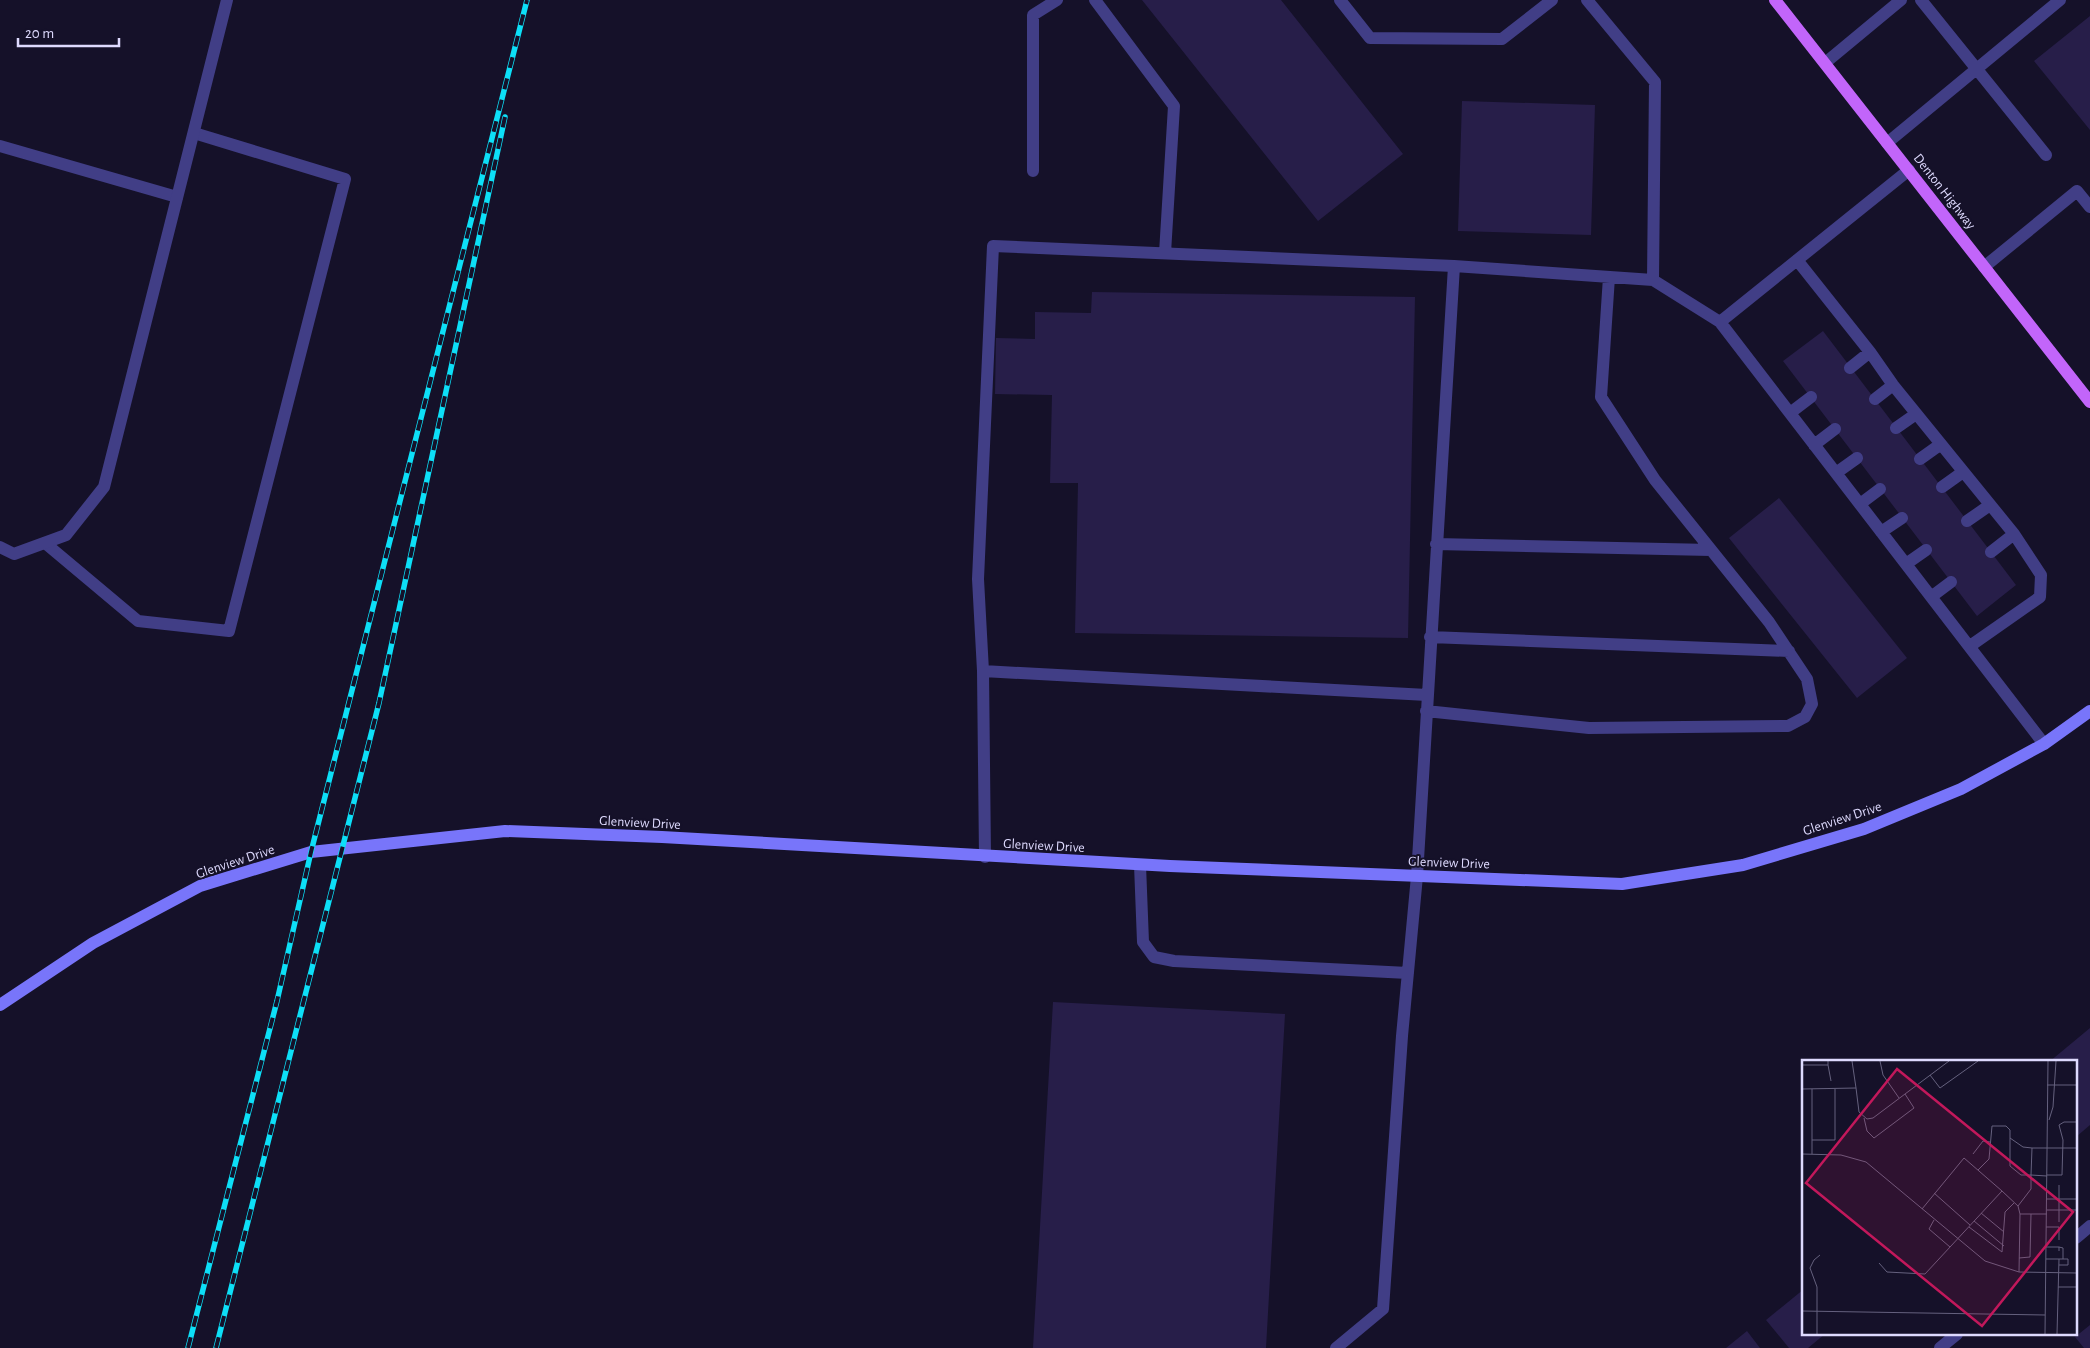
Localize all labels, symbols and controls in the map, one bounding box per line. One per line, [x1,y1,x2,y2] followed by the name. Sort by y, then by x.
[18,15,119,47] scale bar
[25,26,54,41] text: 20 m
[1911,151,1978,232] street label: Denton Highway
[1801,800,1883,838] street label: Glenview Drive
[599,814,681,832] street label: Glenview Drive
[1003,837,1085,855] street label: Glenview Drive
[194,843,276,881] street label: Glenview Drive
[1408,855,1490,871] street label: Glenview Drive
[1802,1060,2078,1336] inset map

